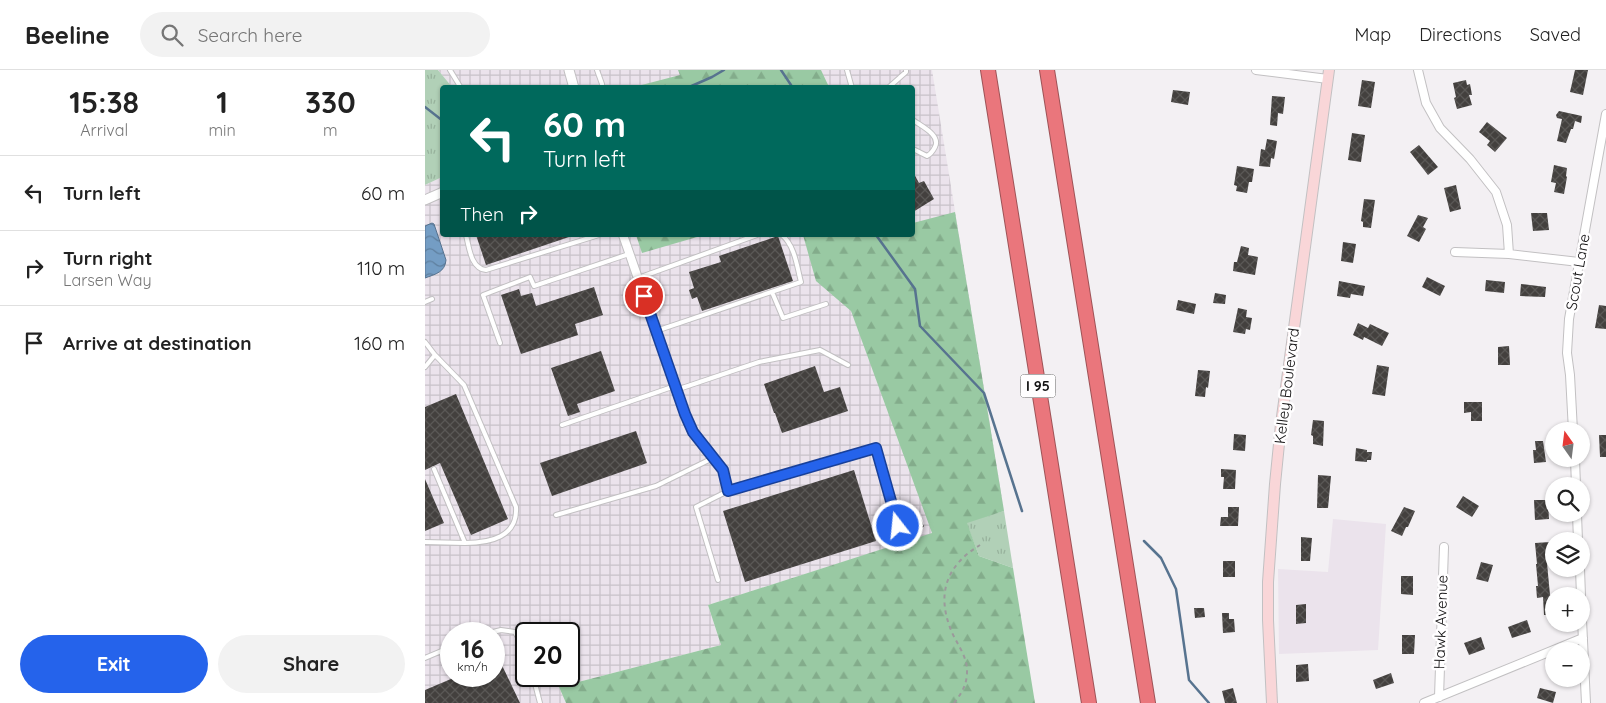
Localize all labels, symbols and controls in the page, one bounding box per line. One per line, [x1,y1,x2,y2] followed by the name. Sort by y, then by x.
[140,12,490,57] search box
[25,20,110,50] text: Beeline
[158,21,186,49] icon: search
[198,23,303,47] text: Search here
[1354,23,1391,46] text: Map
[1419,23,1502,46] text: Directions
[1530,23,1581,46] text: Saved
[69,83,139,121] text: 15:38
[216,83,228,121] text: 1
[305,83,356,121] text: 330
[543,102,626,146] text: 60 m
[460,105,525,170] icon: left
[80,120,128,140] text: Arrival
[208,120,236,140] text: min
[323,120,338,140] text: m
[543,145,626,173] text: Turn left
[20,179,48,207] icon: left
[63,181,141,205] text: Turn left
[361,181,405,205] text: 60 m
[514,200,542,228] icon: right
[460,202,504,226] text: Then
[1561,232,1594,312] street label: Scout Lane
[63,246,152,270] text: Turn right
[20,254,48,282] icon: right
[357,256,405,280] text: 110 m
[63,270,152,290] text: Larsen Way
[623,275,665,317] pin
[630,282,658,310] icon: arrive
[1270,327,1303,445] street label: Kelley Boulevard
[20,329,48,357] icon: arrive
[63,331,252,355] text: Arrive at destination
[354,331,405,355] text: 160 m
[1021,374,1055,398] road number: I 95
[1545,422,1590,468] north arrow
[1545,422,1590,687] map controls
[1545,477,1590,522] button: search
[871,499,923,551] position arrow
[1545,532,1590,577] button: layers
[1429,574,1452,670] street label: Hawk Avenue
[1545,587,1590,632] button: +
[515,622,580,687] speed limit sign: 20
[461,633,484,664] text: 16
[20,635,208,693] button: Exit
[218,635,405,693] button: Share
[1545,642,1590,687] button: −
[457,659,488,674] text: km/h

